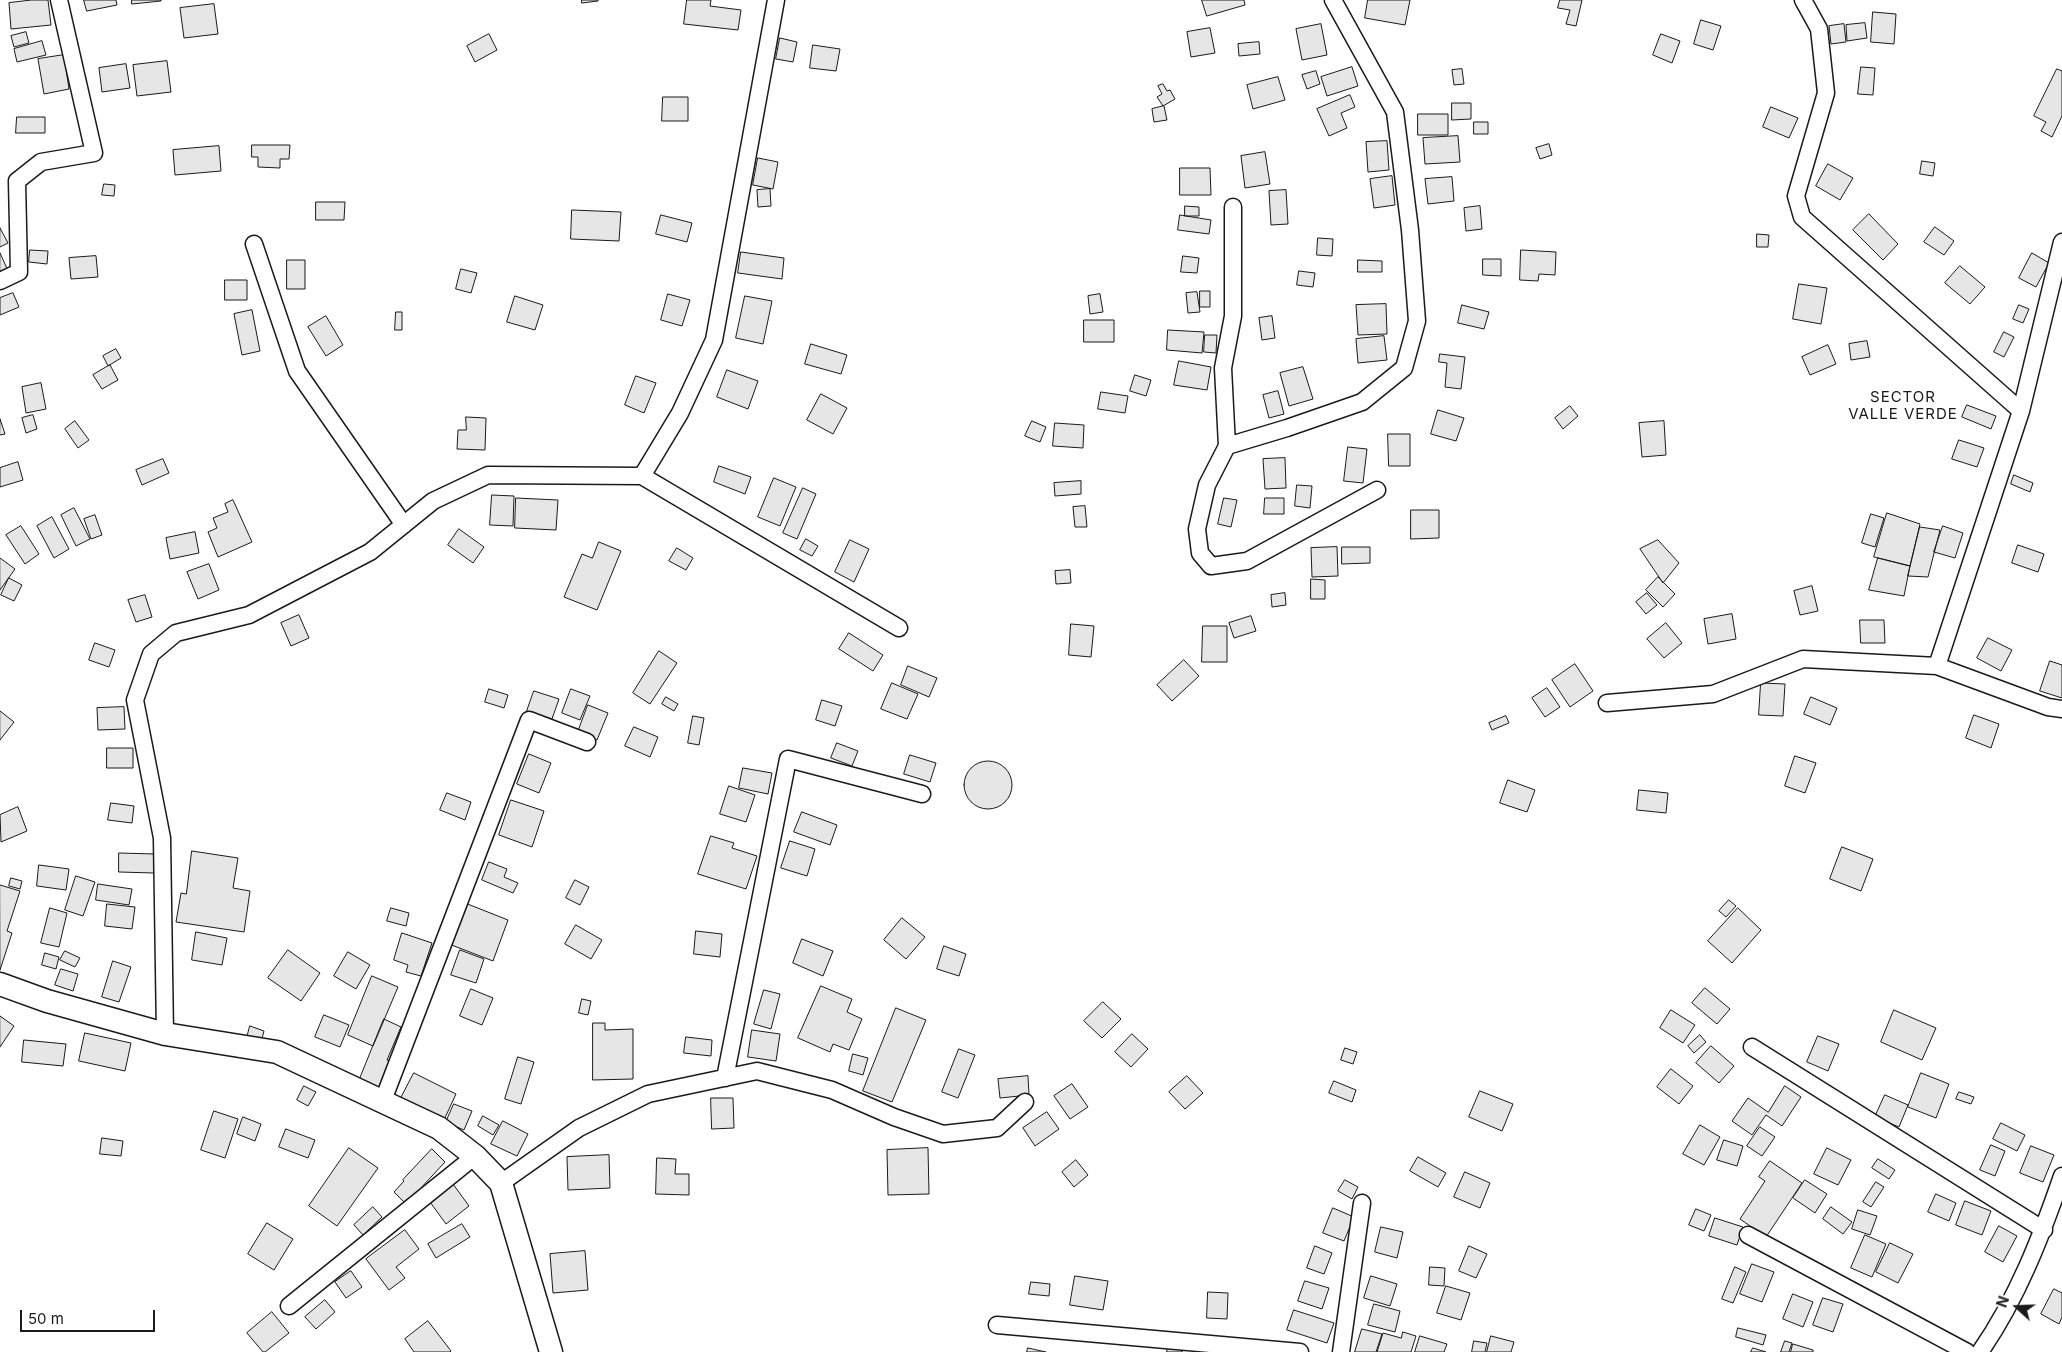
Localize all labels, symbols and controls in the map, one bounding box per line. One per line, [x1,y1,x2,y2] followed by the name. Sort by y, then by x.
[1847,388,1959,423] district label: SECTOR VALLE VERDE
[1992,1282,2042,1332] north arrow
[1993,1294,2012,1310] text: N
[22,1300,158,1332] scale bar
[28,1309,64,1328] text: 50 m

